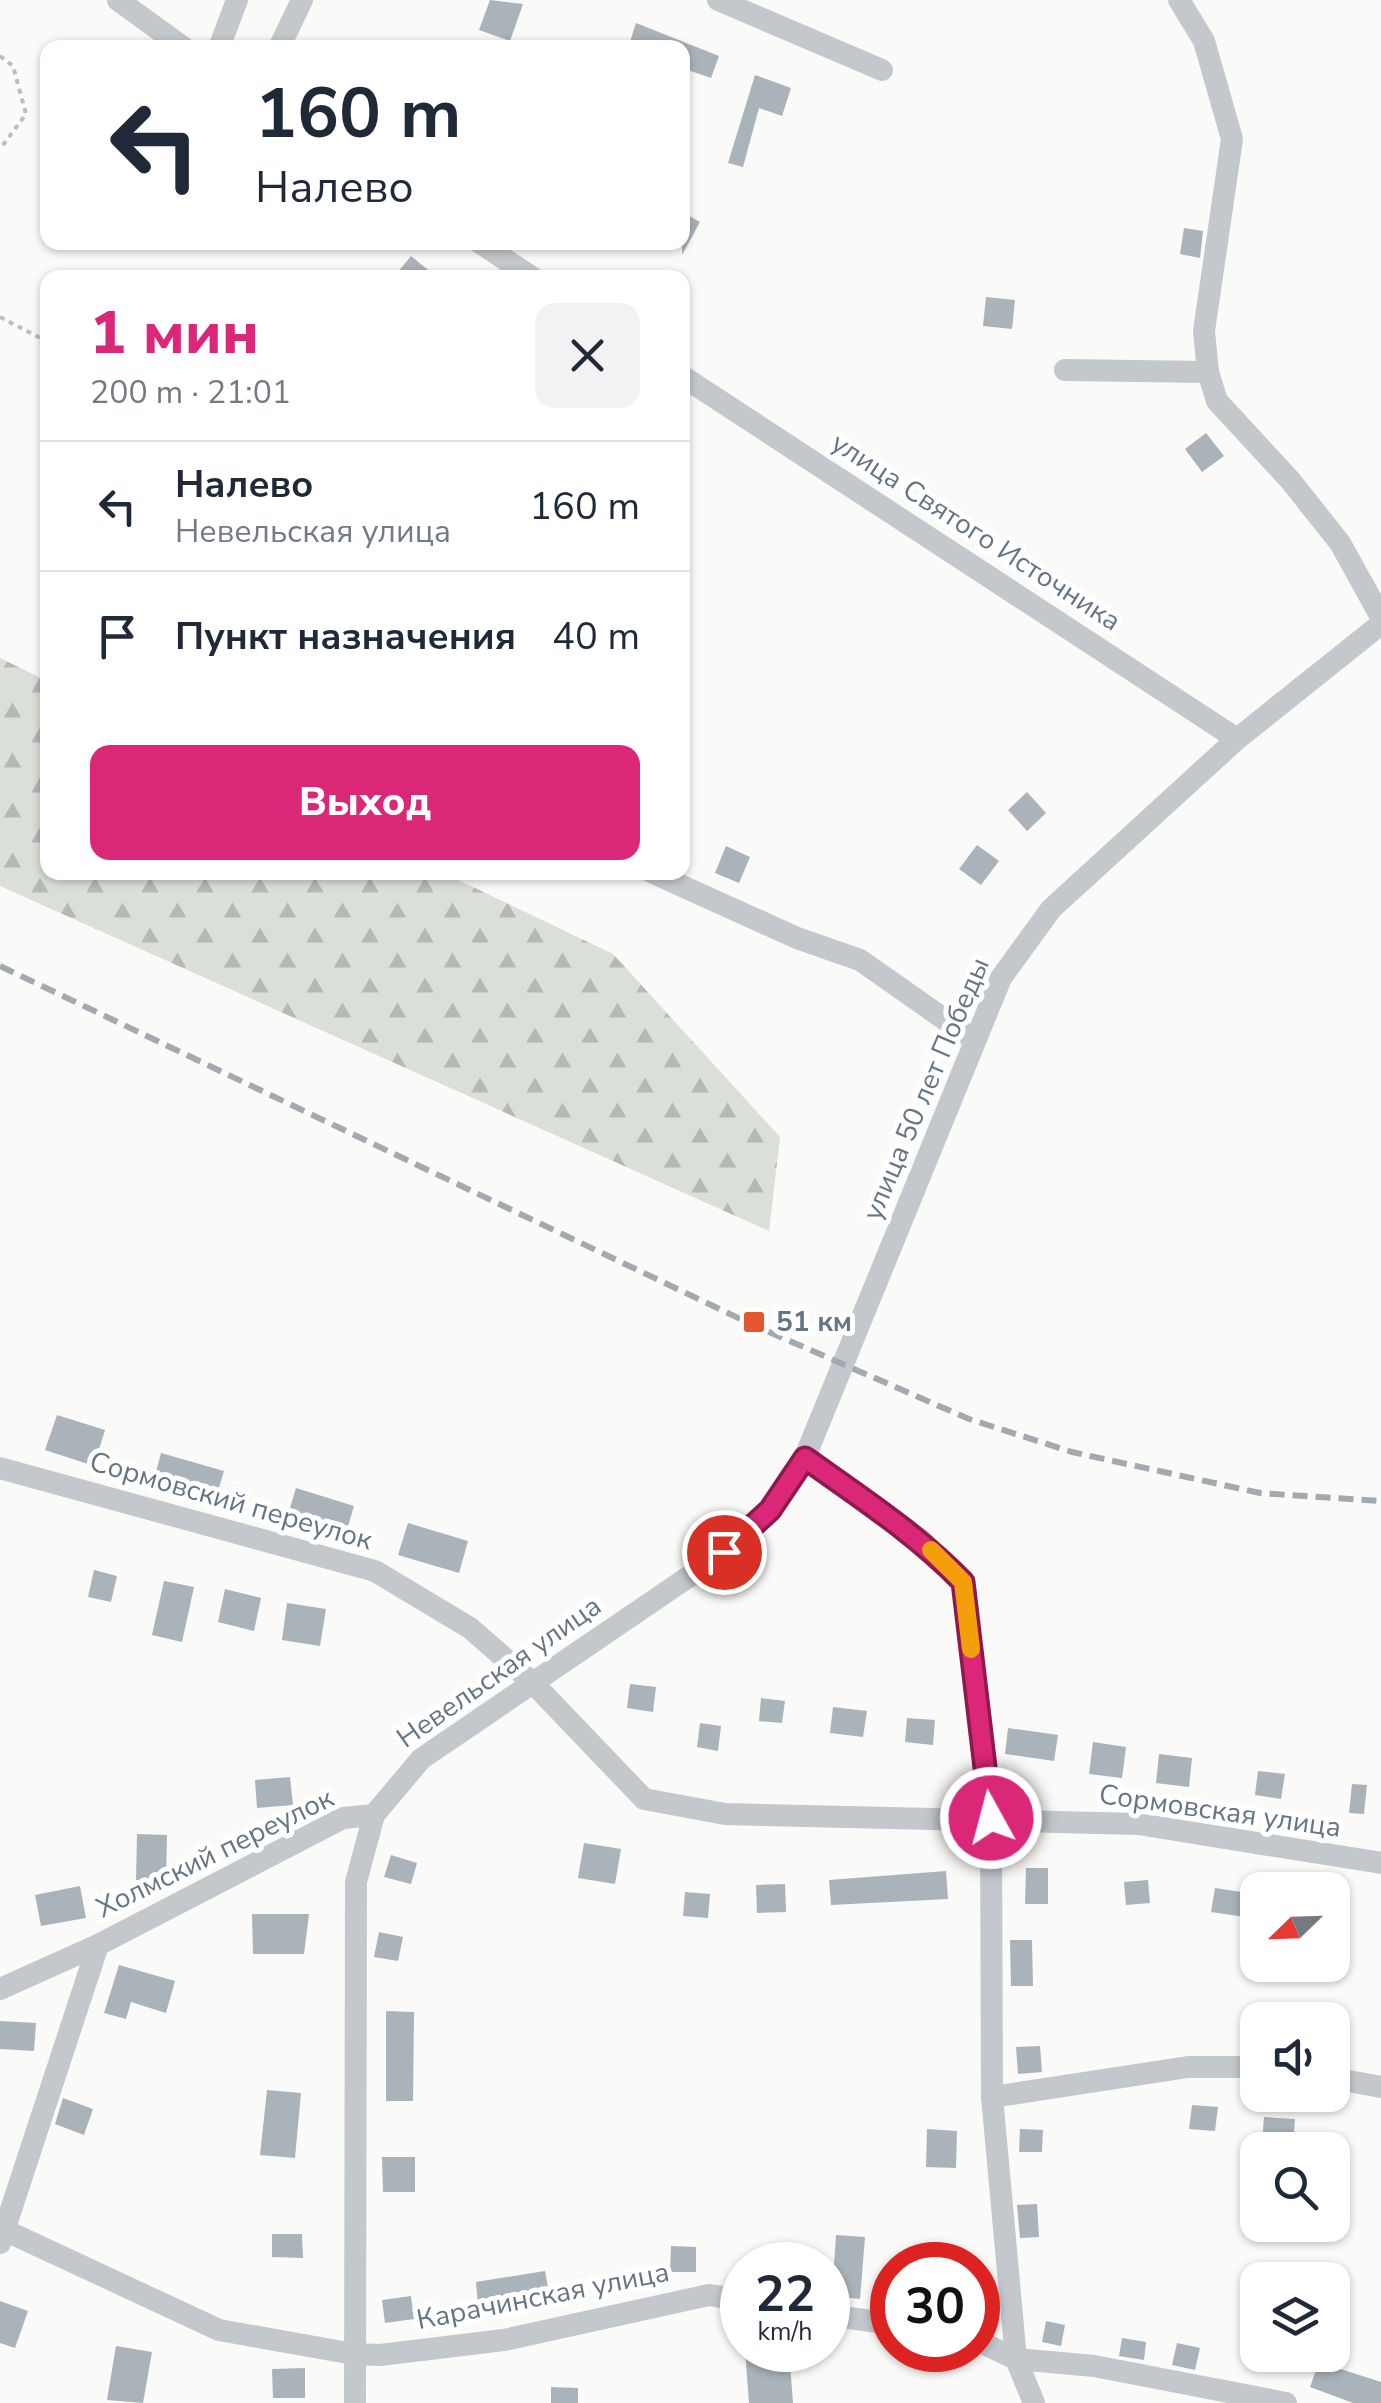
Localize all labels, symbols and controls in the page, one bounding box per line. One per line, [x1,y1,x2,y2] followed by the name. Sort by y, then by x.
[255,66,461,162] text: 160 m
[90,80,220,210] icon: left
[255,157,414,218] text: Налево
[90,292,259,374] text: 1 мин
[535,303,640,408] button: close
[90,371,291,414] text: 200 m · 21:01
[824,424,1128,640] street label: улица Святого Источника
[175,459,314,510] text: Налево
[90,479,145,534] icon: left
[529,481,640,532] text: 160 m
[175,510,451,553] text: Невельская улица
[90,609,145,664] icon: arrive
[175,611,516,662] text: Пункт назначения
[552,611,640,662] text: 40 m
[90,745,640,860] button: Выход
[853,952,999,1226] street label: улица 50 лет Победы
[776,1303,852,1341] place label: 51 км
[741,1309,767,1335] marker: 51 км
[85,1442,377,1560] street label: Сормовский переулок
[682,1510,767,1595] pin
[697,1525,752,1580] icon: arrive
[389,1587,609,1757] street label: Невельская улица
[939,1766,1043,1870] position arrow
[1097,1775,1343,1847] street label: Сормовская улица
[90,1779,340,1927] street label: Холмский переулок
[1240,1872,1350,1982] north arrow
[1240,1872,1350,2372] map controls
[1240,2002,1350,2112] button: sound
[1240,2132,1350,2242] button: search
[870,2242,1000,2372] speed limit sign: 30
[414,2253,672,2339] street label: Карачинская улица
[755,2260,815,2329] text: 22
[1240,2262,1350,2372] button: layers
[757,2315,813,2349] text: km/h

